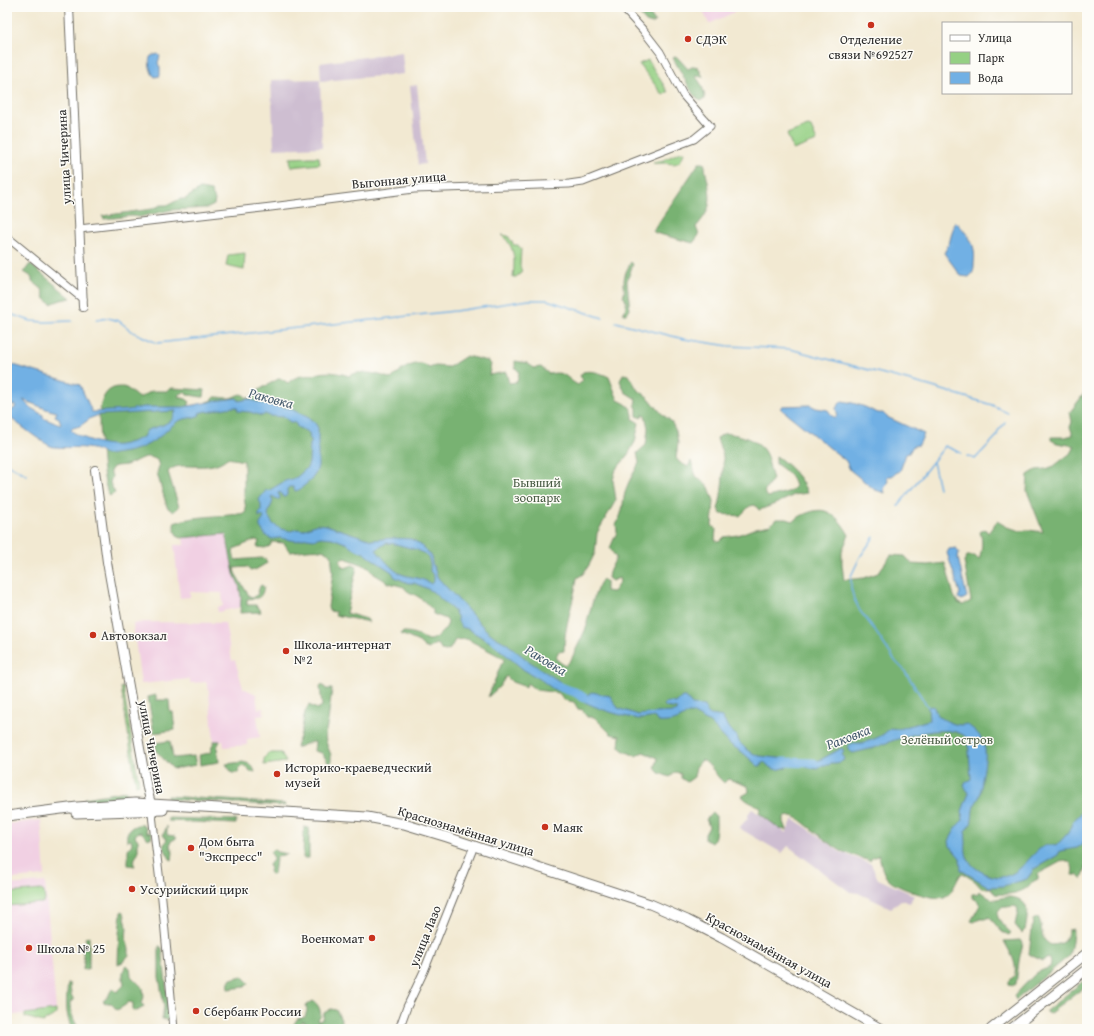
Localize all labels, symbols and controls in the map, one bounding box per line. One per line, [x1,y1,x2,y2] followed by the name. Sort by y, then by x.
[866,20,876,30] marker: Отделение связи №692527
[942,22,1072,94] legend
[978,29,1012,46] text: Улица
[696,30,727,49] place label: СДЭК
[829,30,913,64] place label: Отделение связи №692527
[683,34,693,44] marker: СДЭК
[978,49,1005,66] text: Парк
[978,69,1003,86] text: Вода
[52,108,76,206] street label: улица Чичерина
[351,166,448,194] street label: Выгонная улица
[245,382,296,414] water label: Раковка
[513,473,561,507] park label: Бывший зоопарк
[101,626,167,645] place label: Автовокзал
[88,630,98,640] marker: Автовокзал
[294,635,392,669] place label: Школа-интернат №2
[520,639,571,681] water label: Раковка
[281,646,291,656] marker: Школа-интернат №2
[133,697,171,796] street label: улица Чичерина
[822,719,873,755] water label: Раковка
[901,730,993,749] park label: Зелёный остров
[285,758,432,792] place label: Историко-краеведческий музей
[272,769,282,779] marker: Историко-краеведческий музей
[395,801,537,861] street label: Краснознамённая улица
[553,818,583,837] place label: Маяк
[540,822,550,832] marker: Маяк
[198,832,262,866] place label: Дом быта "Экспресс"
[186,843,196,853] marker: Дом быта "Экспресс"
[140,880,249,899] place label: Уссурийский цирк
[127,884,137,894] marker: Уссурийский цирк
[404,902,446,970] street label: улица Лазо
[702,907,836,993] street label: Краснознамённая улица
[301,929,365,948] place label: Военкомат
[367,933,377,943] marker: Военкомат
[37,939,105,958] place label: Школа № 25
[24,943,34,953] marker: Школа № 25
[204,1002,302,1021] place label: Сбербанк России
[191,1006,201,1016] marker: Сбербанк России

